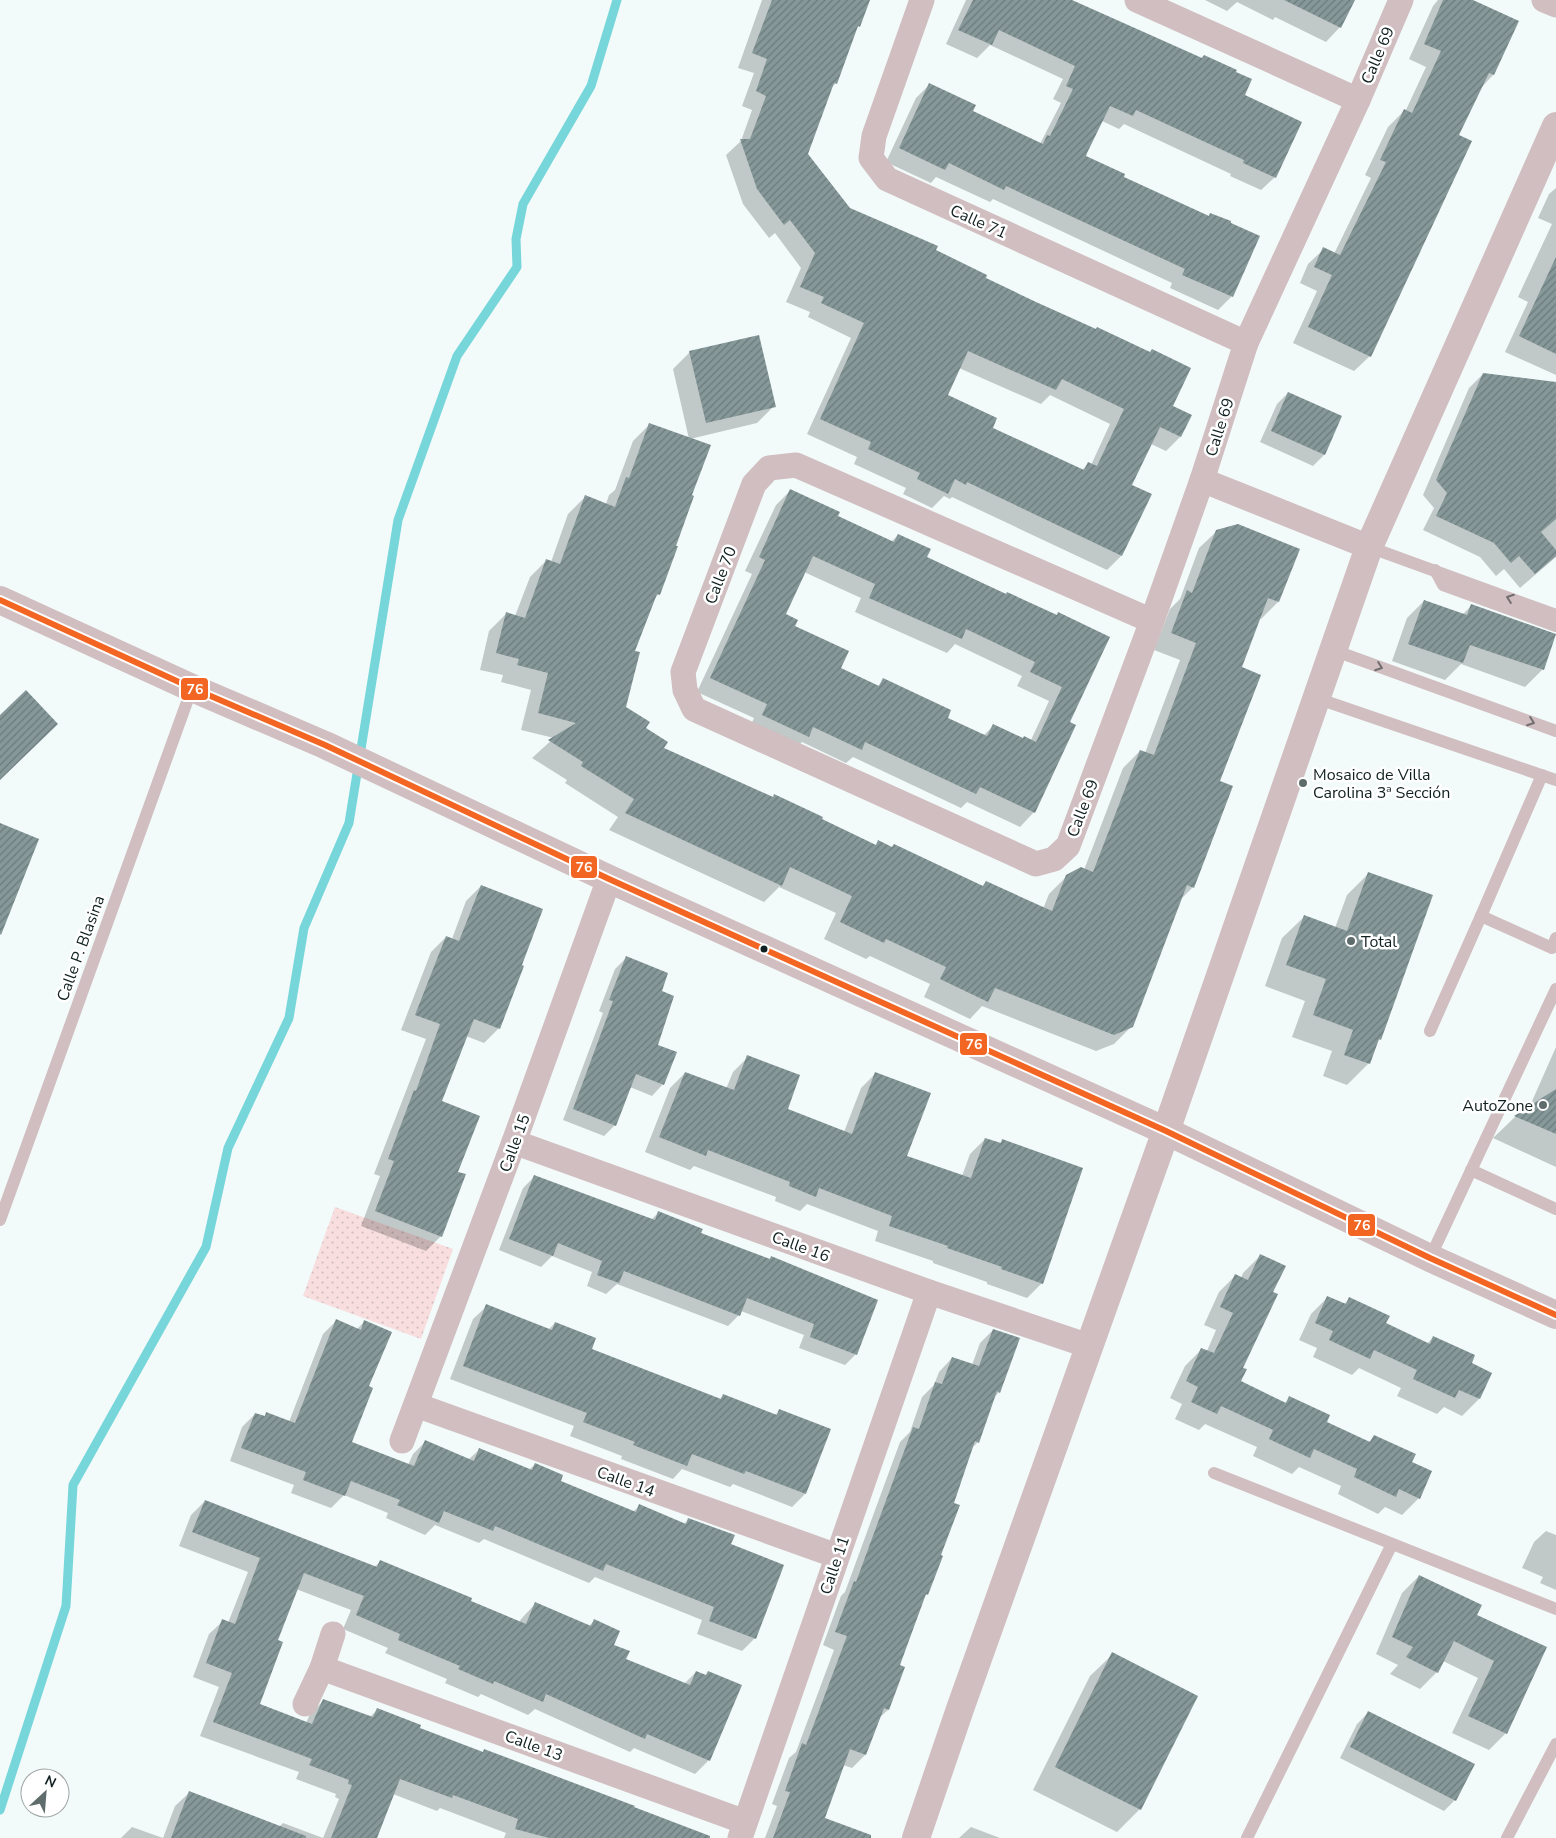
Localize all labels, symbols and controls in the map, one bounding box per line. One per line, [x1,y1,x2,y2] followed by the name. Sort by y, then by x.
[1356,23,1400,87] street label: Calle 69
[947,200,1011,244] street label: Calle 71
[1200,395,1240,459] street label: Calle 69
[700,543,742,607] street label: Calle 70
[1506,594,1515,604] one-way arrow
[1374,661,1382,671] one-way arrow
[180,677,209,701] line badge: 76
[187,680,203,699] text: 76
[1527,716,1535,726] one-way arrow
[1313,764,1450,804] place label: Mosaico de Villa Carolina 3ª Sección
[1062,776,1104,840] street label: Calle 69
[1297,777,1309,789] marker: Mosaico de Villa Carolina 3ª Sección
[570,855,598,879] line badge: 76
[576,858,592,877] text: 76
[52,892,110,1004] street label: Calle P. Blasina
[1361,931,1397,953] place label: Total
[1345,935,1357,947] marker: Total
[759,944,769,954] unlabelled marker
[959,1032,988,1056] line badge: 76
[966,1035,982,1054] text: 76
[1462,1095,1533,1117] place label: AutoZone
[1537,1099,1549,1111] marker: AutoZone
[494,1111,536,1175] street label: Calle 15
[1347,1213,1376,1237] line badge: 76
[1354,1216,1370,1235] text: 76
[769,1226,833,1268] street label: Calle 16
[594,1461,658,1503] street label: Calle 14
[815,1533,855,1597] street label: Calle 11
[502,1725,566,1767] street label: Calle 13
[20,1768,70,1818] north arrow
[42,1771,59,1793] text: N

